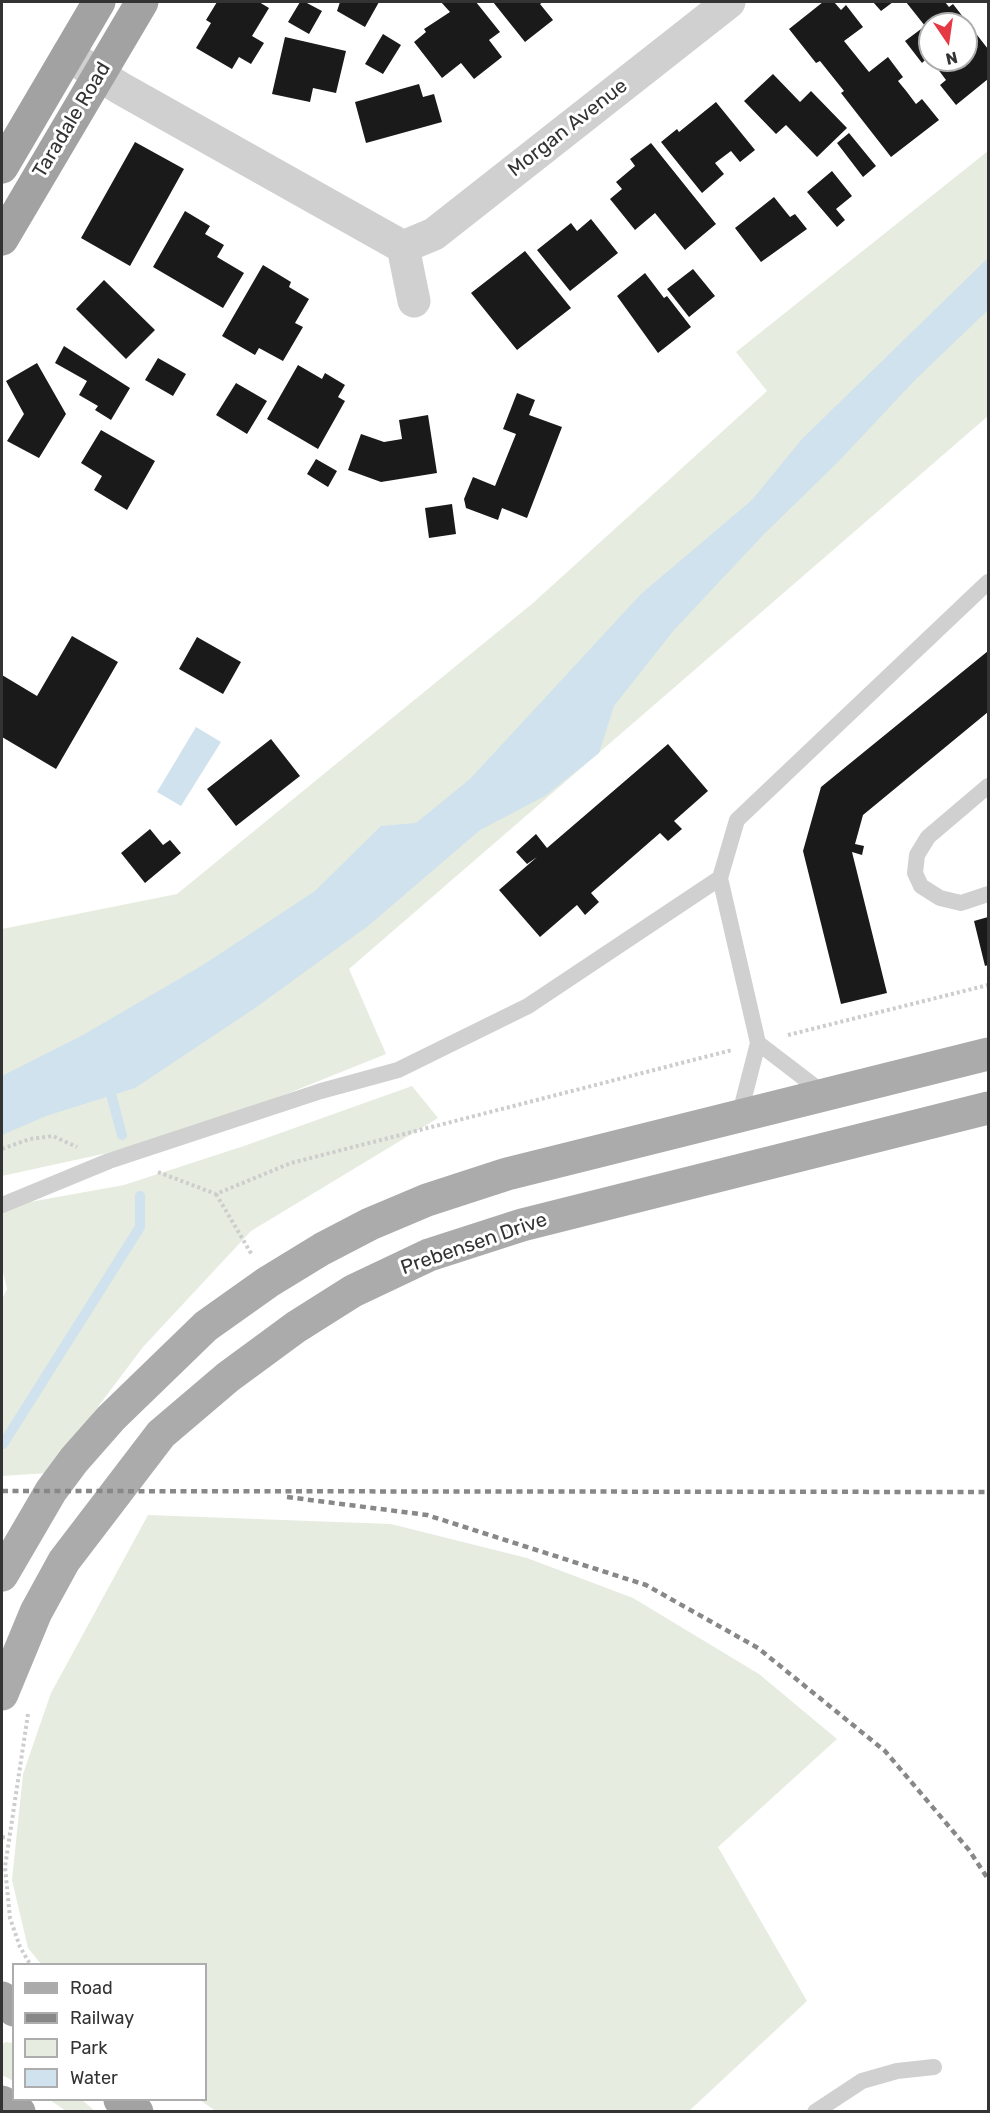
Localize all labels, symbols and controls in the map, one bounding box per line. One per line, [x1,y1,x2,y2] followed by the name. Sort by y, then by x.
[918,12,978,72] north arrow
[944,48,959,69] text: N
[28,58,116,182] street label: Taradale Road
[504,74,632,182] street label: Morgan Avenue
[398,1208,550,1280] street label: Prebensen Drive
[12,1963,207,2101] legend
[70,1977,113,1999] text: Road
[70,2007,134,2029] text: Railway
[70,2037,107,2059] text: Park
[70,2067,118,2089] text: Water

